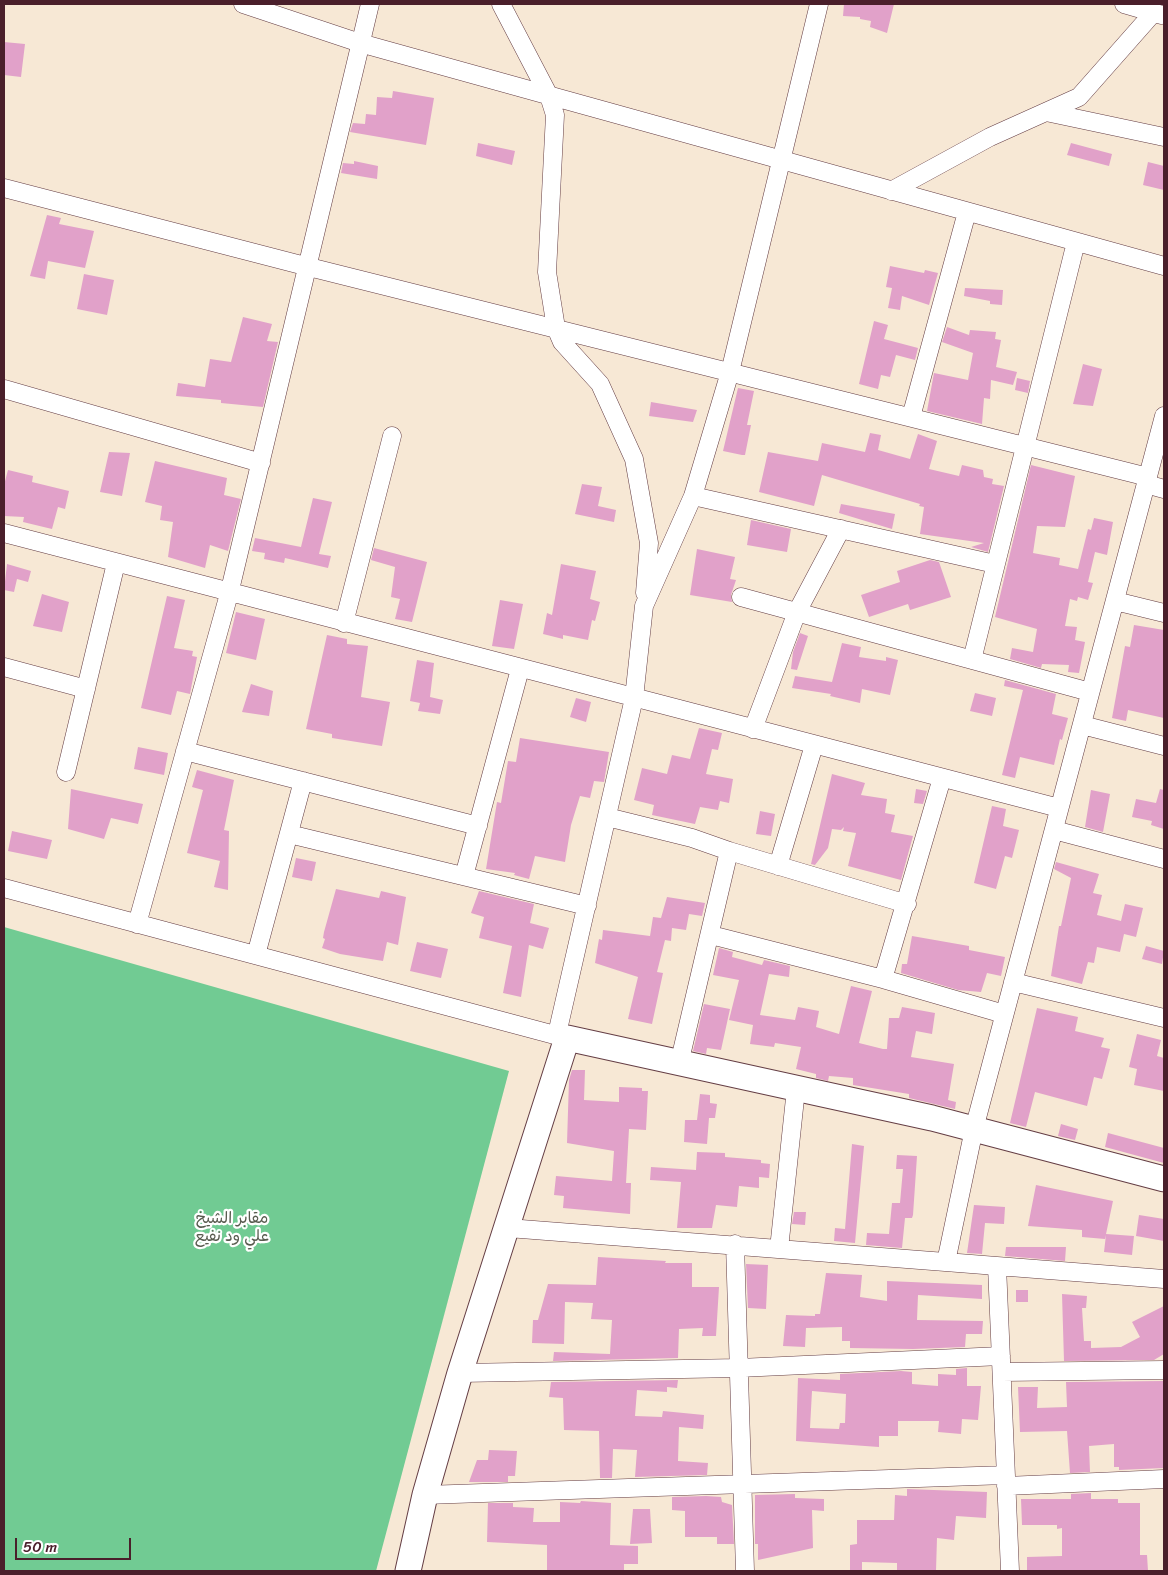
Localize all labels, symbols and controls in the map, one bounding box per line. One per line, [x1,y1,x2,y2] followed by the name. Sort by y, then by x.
[195,1209,269,1247] park label: مقابر الشيخ علي ود نفيع
[18,1528,134,1560] scale bar
[23,1534,57,1560] text: 50 m

